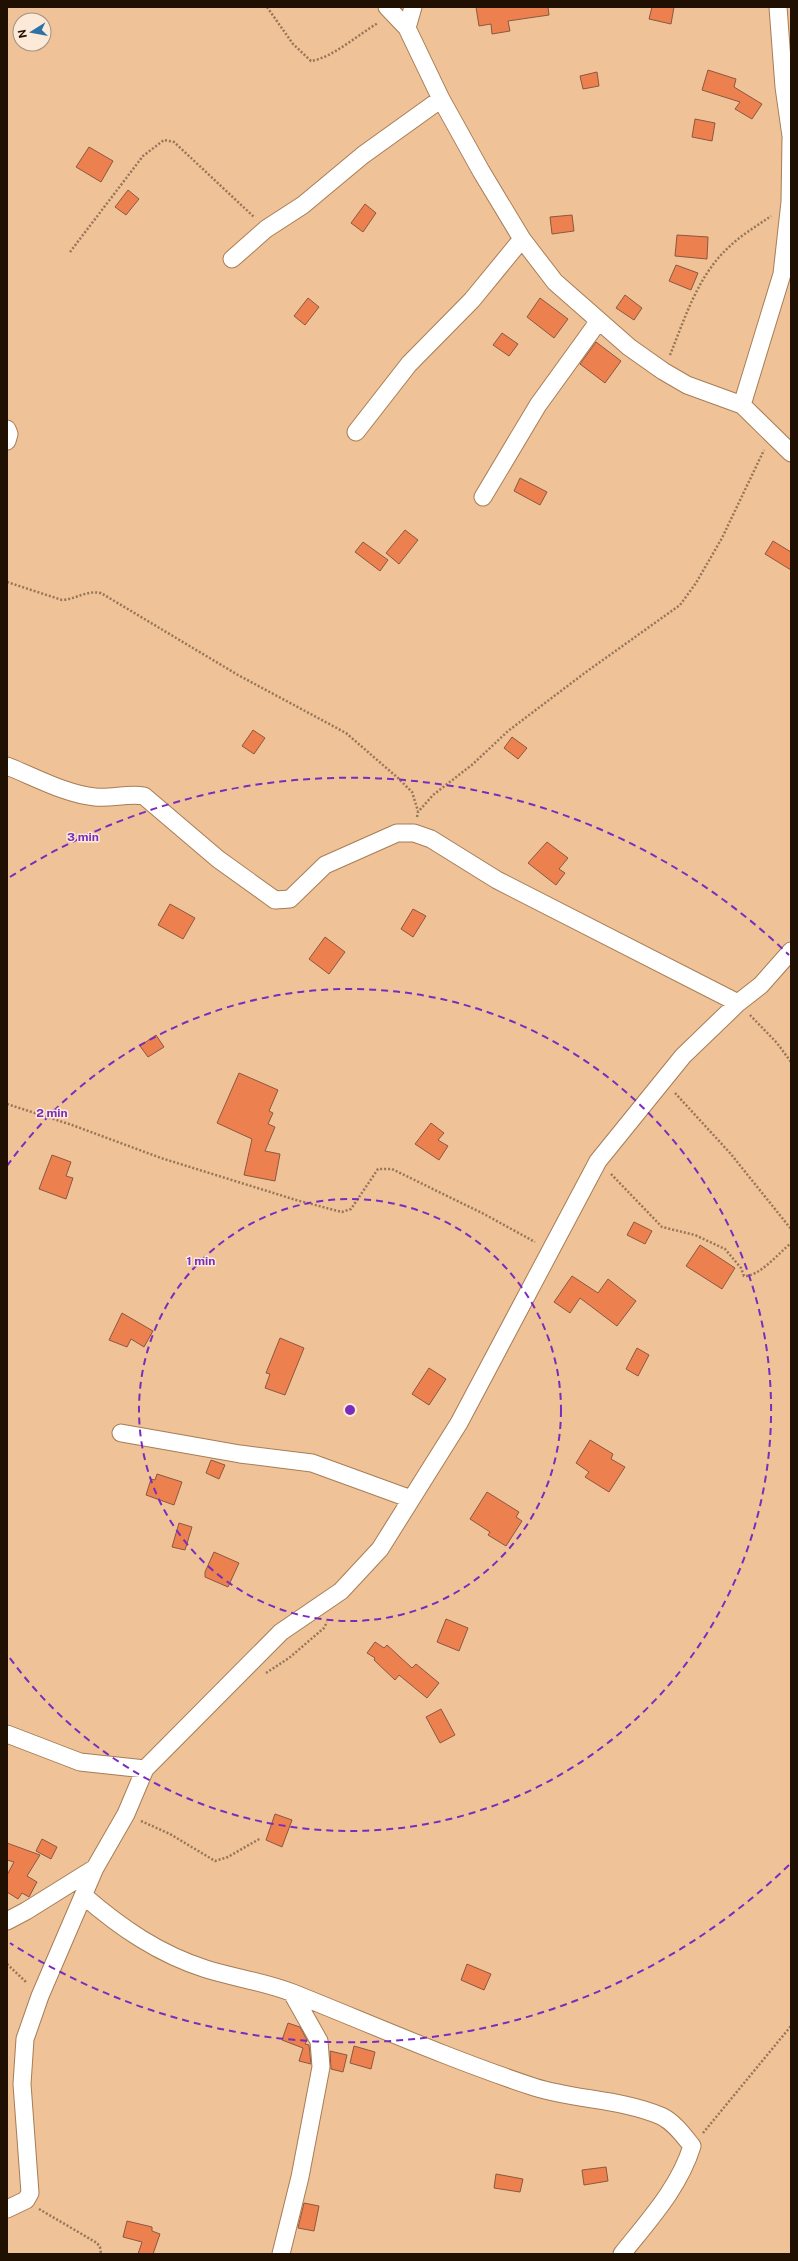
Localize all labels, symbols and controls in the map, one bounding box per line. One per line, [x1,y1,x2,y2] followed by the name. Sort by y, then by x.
[12,12,52,52] north arrow
[15,29,29,39] text: N
[67,830,99,844] text: 3 min
[36,1106,68,1120] text: 2 min
[187,1254,215,1268] text: 1 min
[343,1403,357,1417] centre of rings

